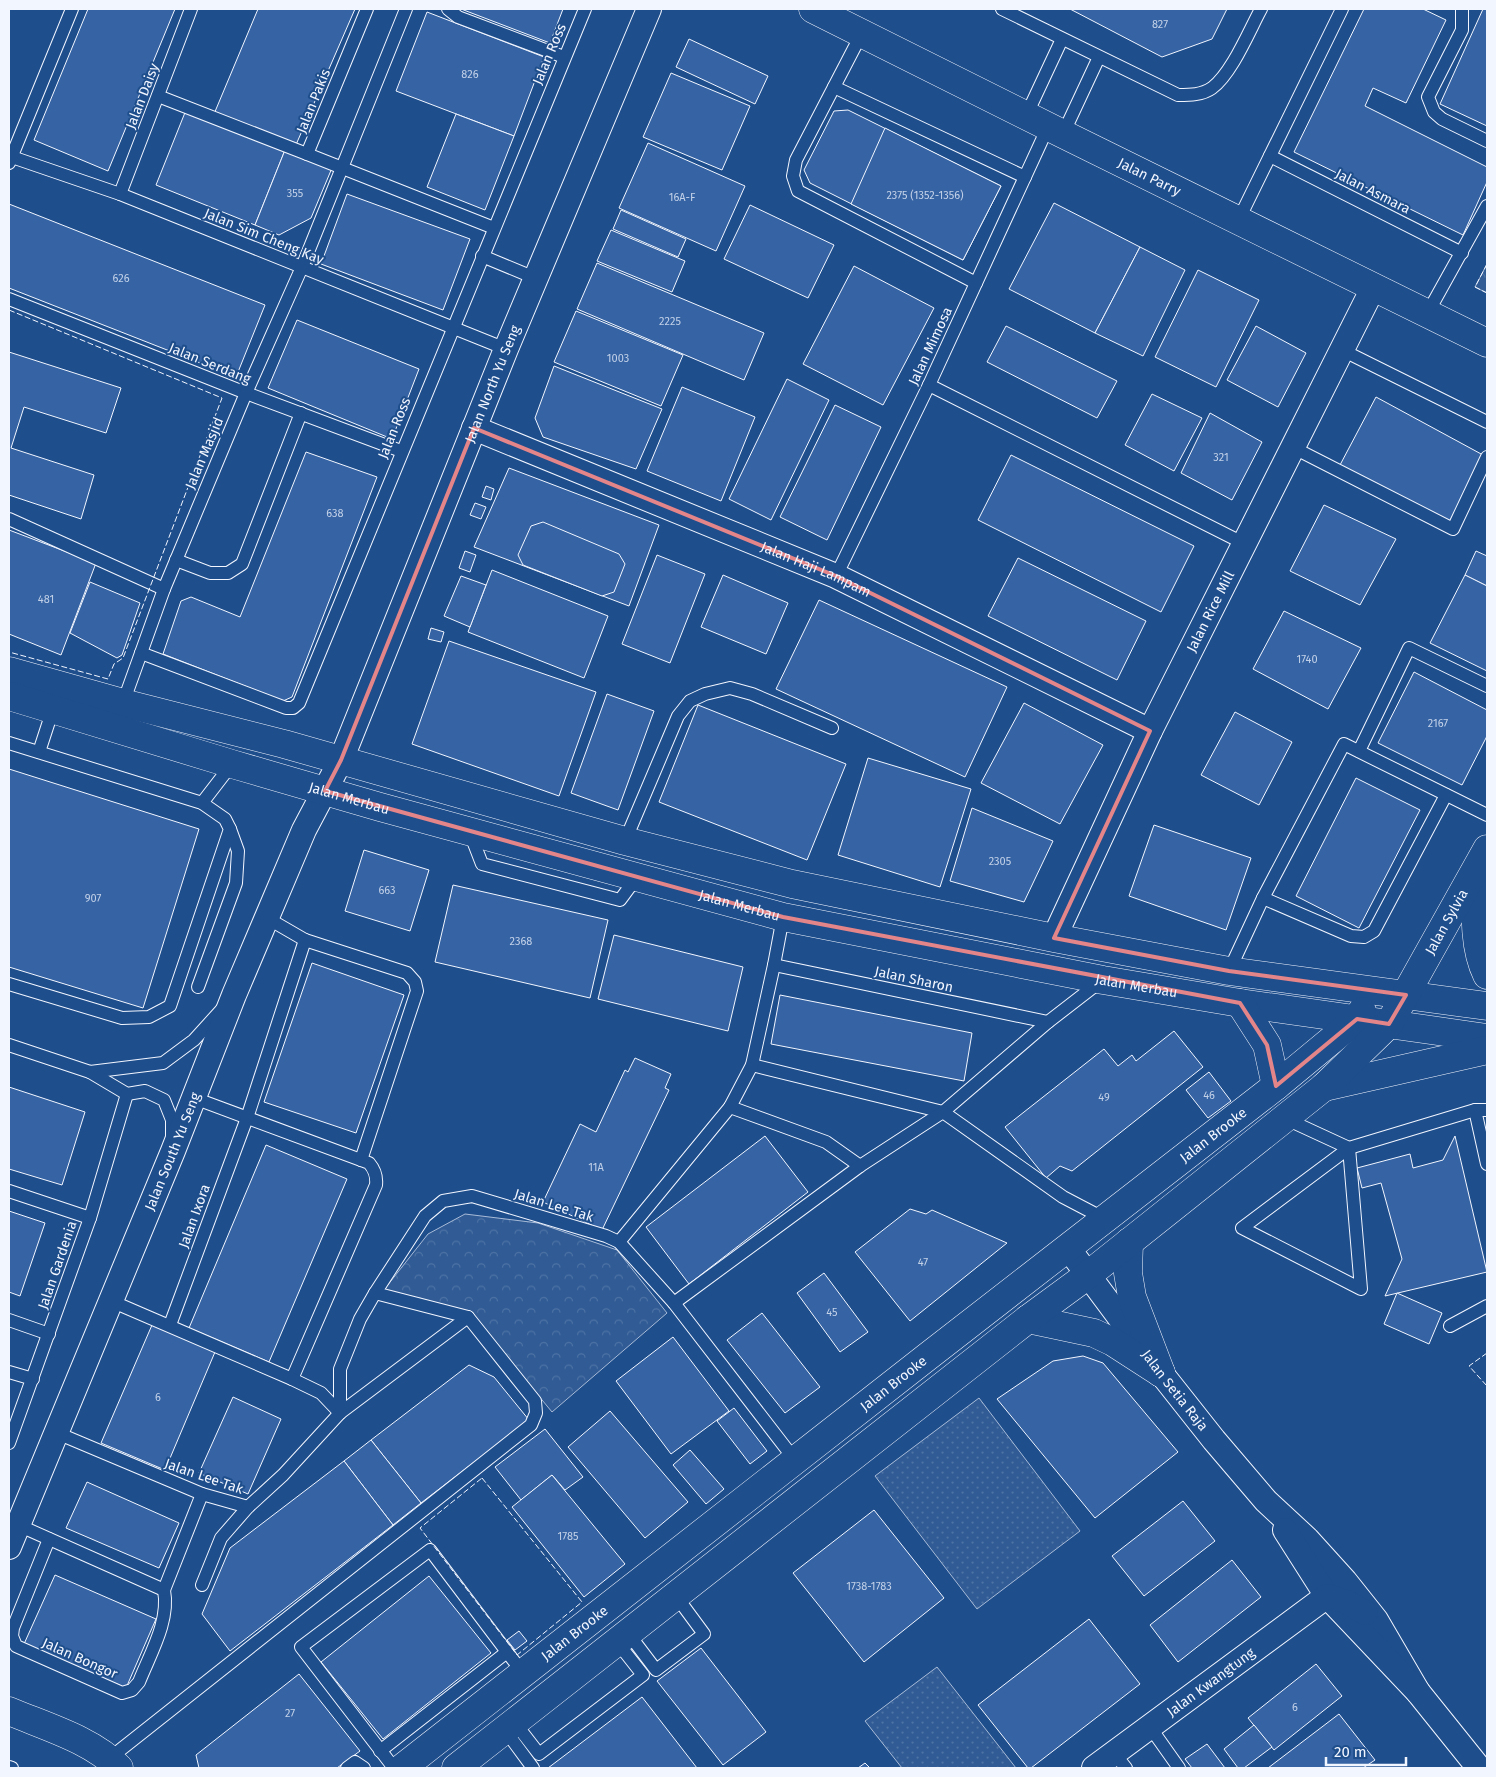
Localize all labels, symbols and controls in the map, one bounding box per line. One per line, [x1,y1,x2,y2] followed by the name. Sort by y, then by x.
[1152,18,1168,31] house number: 827
[529,21,570,87] street label: Jalan Ross
[122,61,163,131] street label: Jalan Daisy
[293,66,334,136] street label: Jalan Pakis
[461,68,479,81] house number: 826
[1115,154,1184,200] street label: Jalan Parry
[1332,165,1413,218] street label: Jalan Asmara
[287,187,304,200] house number: 355
[886,189,964,202] house number: 2375 (1352-1356)
[669,191,696,204] house number: 16A-F
[201,205,326,268] street label: Jalan Sim Cheng Kay
[112,272,130,285] house number: 626
[905,304,956,388] street label: Jalan Mimosa
[659,315,681,328] house number: 2225
[461,322,524,445] street label: Jalan North Yu Seng
[166,339,254,388] street label: Jalan Serdang
[607,352,629,365] house number: 1003
[374,395,415,461] street label: Jalan Ross
[182,415,227,492] street label: Jalan Masjid
[1213,451,1229,464] house number: 321
[326,507,344,520] house number: 638
[758,538,874,601] street label: Jalan Haji Lampam
[1183,568,1238,655] street label: Jalan Rice Mill
[38,593,54,606] house number: 481
[1296,653,1318,666] house number: 1740
[1428,717,1448,730] house number: 2167
[307,779,391,818] street label: Jalan Merbau
[989,855,1012,868] house number: 2305
[378,884,396,897] house number: 663
[697,886,782,925] street label: Jalan Merbau
[1422,886,1472,958] street label: Jalan Sylvia
[85,892,101,905] house number: 907
[510,935,532,948] house number: 2368
[873,963,955,996] street label: Jalan Sharon
[1094,971,1179,1001] street label: Jalan Merbau
[141,1089,204,1213] street label: Jalan South Yu Seng
[1203,1089,1215,1102] house number: 46
[1098,1091,1110,1104] house number: 49
[1177,1104,1250,1166] street label: Jalan Brooke
[588,1161,605,1174] house number: 11A
[175,1182,214,1250] street label: Jalan Ixora
[512,1185,596,1226] street label: Jalan Lee Tak
[34,1219,81,1312] street label: Jalan Gardenia
[918,1256,928,1269] house number: 47
[826,1306,838,1319] house number: 45
[1138,1347,1212,1435] street label: Jalan Setia Raja
[857,1352,930,1415] street label: Jalan Brooke
[155,1391,161,1404] house number: 6
[162,1455,246,1498] street label: Jalan Lee Tak
[558,1530,579,1543] house number: 1785
[846,1580,892,1593] house number: 1738-1783
[538,1602,611,1665] street label: Jalan Brooke
[39,1634,121,1683] street label: Jalan Bongor
[1164,1644,1259,1720] street label: Jalan Kwangtung
[1292,1701,1298,1714] house number: 6
[285,1707,295,1720] house number: 27
[1326,1734,1406,1766] scale bar
[1334,1743,1367,1761] text: 20 m

